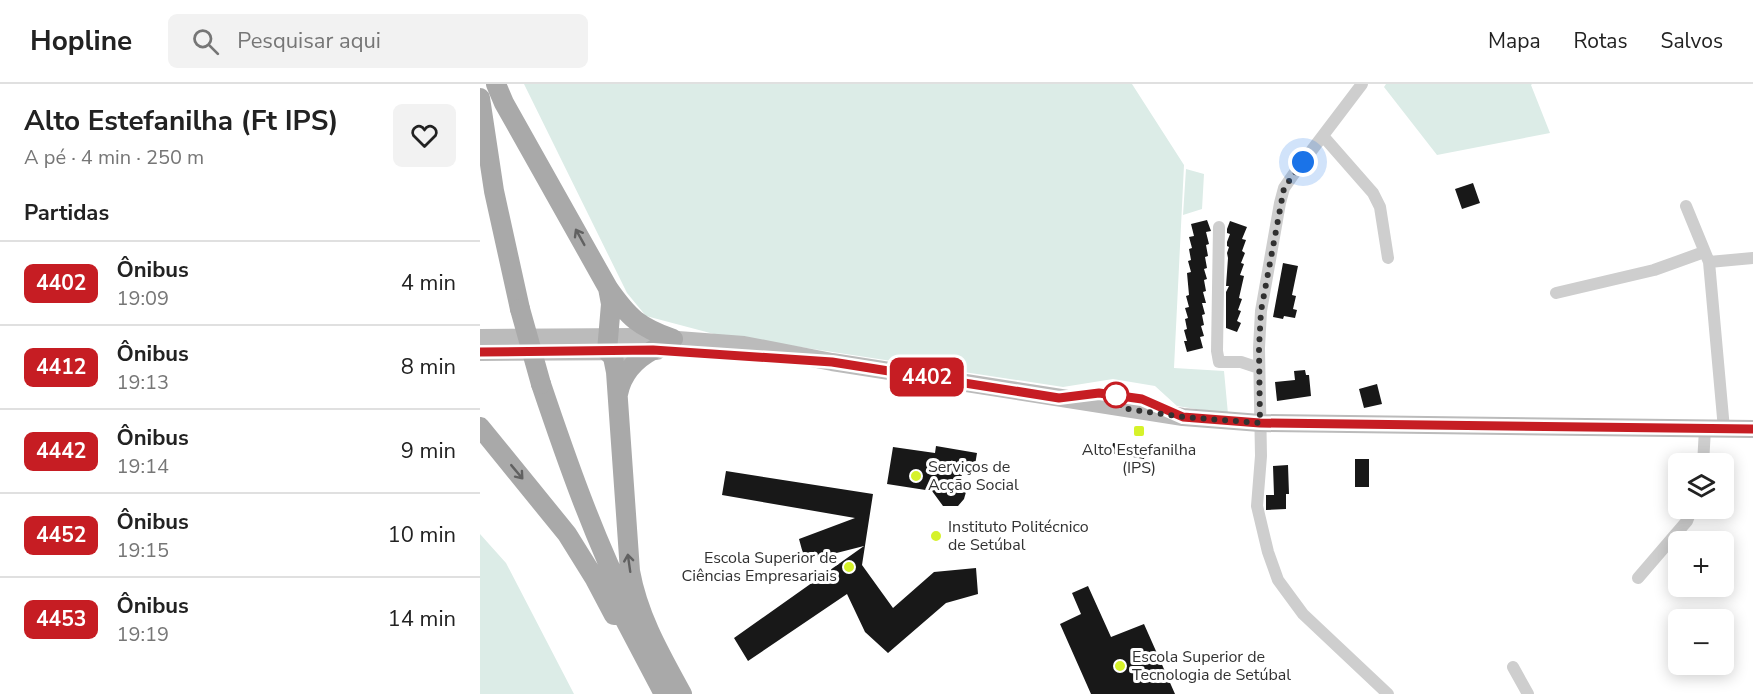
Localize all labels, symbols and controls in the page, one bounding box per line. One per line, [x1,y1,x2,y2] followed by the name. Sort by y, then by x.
[168,14,588,68] search box
[30,22,132,60] text: Hopline
[189,25,222,58] icon: search
[237,26,381,56] text: Pesquisar aqui
[1488,27,1541,55] text: Mapa
[1574,27,1628,55] text: Rotas
[1661,27,1723,55] text: Salvos
[24,102,339,140] text: Alto Estefanilha (Ft IPS)
[393,104,456,167] button: heart
[24,144,204,171] text: A pé · 4 min · 250 m
[1288,147,1318,177] your location
[24,198,109,228] text: Partidas
[573,229,585,246] one-way arrow
[116,255,189,285] text: Ônibus
[401,268,456,298] text: 4 min
[36,269,86,297] text: 4402
[116,285,169,312] text: 19:09
[116,339,189,369] text: Ônibus
[401,352,456,382] text: 8 min
[36,353,86,381] text: 4412
[885,358,969,396] line badge: 4402
[902,363,952,391] text: 4402
[116,369,169,396] text: 19:13
[1103,382,1129,408] unlabelled marker
[116,423,189,453] text: Ônibus
[1132,424,1146,438] marker: Alto Estefanilha (IPS)
[401,436,456,466] text: 9 min
[36,437,86,465] text: 4442
[1082,439,1196,479] place label: Alto Estefanilha (IPS)
[116,453,169,480] text: 19:14
[1668,453,1734,675] map controls
[1668,453,1734,519] button: layers
[928,456,1019,496] place label: Serviços de Acção Social
[511,464,524,480] one-way arrow
[909,469,923,483] marker: Serviços de Acção Social
[116,507,189,537] text: Ônibus
[948,516,1089,556] place label: Instituto Politécnico de Setúbal
[388,520,456,550] text: 10 min
[36,521,86,549] text: 4452
[929,529,943,543] marker: Instituto Politécnico de Setúbal
[1668,531,1734,597] button: +
[116,537,169,564] text: 19:15
[682,547,837,587] place label: Escola Superior de Ciências Empresariais
[623,554,634,573] one-way arrow
[842,560,856,574] marker: Escola Superior de Ciências Empresariais
[116,591,189,621] text: Ônibus
[388,604,456,634] text: 14 min
[36,605,86,633] text: 4453
[1668,609,1734,675] button: −
[116,621,169,648] text: 19:19
[1132,646,1291,686] place label: Escola Superior de Tecnologia de Setúbal
[1113,659,1127,673] marker: Escola Superior de Tecnologia de Setúbal

